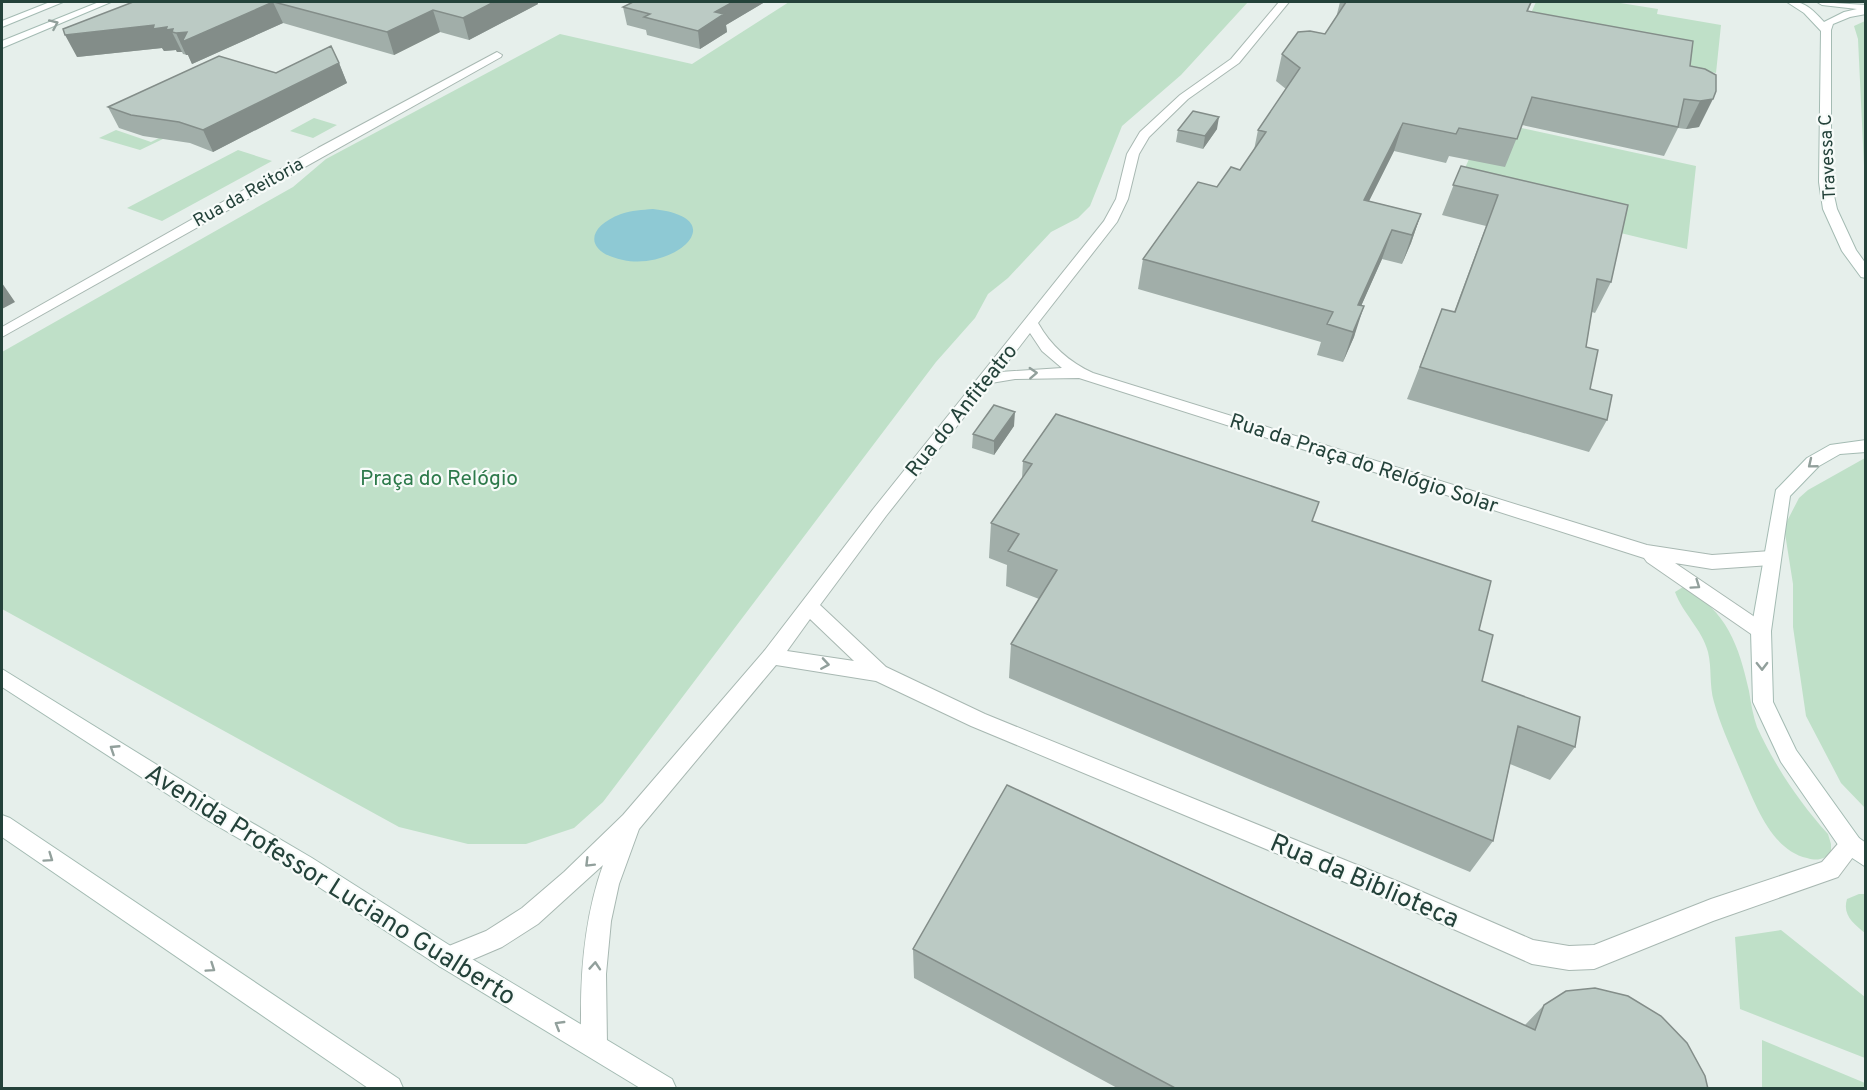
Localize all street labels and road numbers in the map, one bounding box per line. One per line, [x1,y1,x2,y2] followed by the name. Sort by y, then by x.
[1815,114,1842,200] street label: Travessa C
[189,153,308,233] street label: Rua da Reitoria
[900,339,1024,483] street label: Rua do Anfiteatro
[1226,408,1501,521] street label: Rua da Praça do Relógio Solar
[138,758,521,1014] street label: Avenida Professor Luciano Gualberto
[1264,828,1464,937] street label: Rua da Biblioteca

